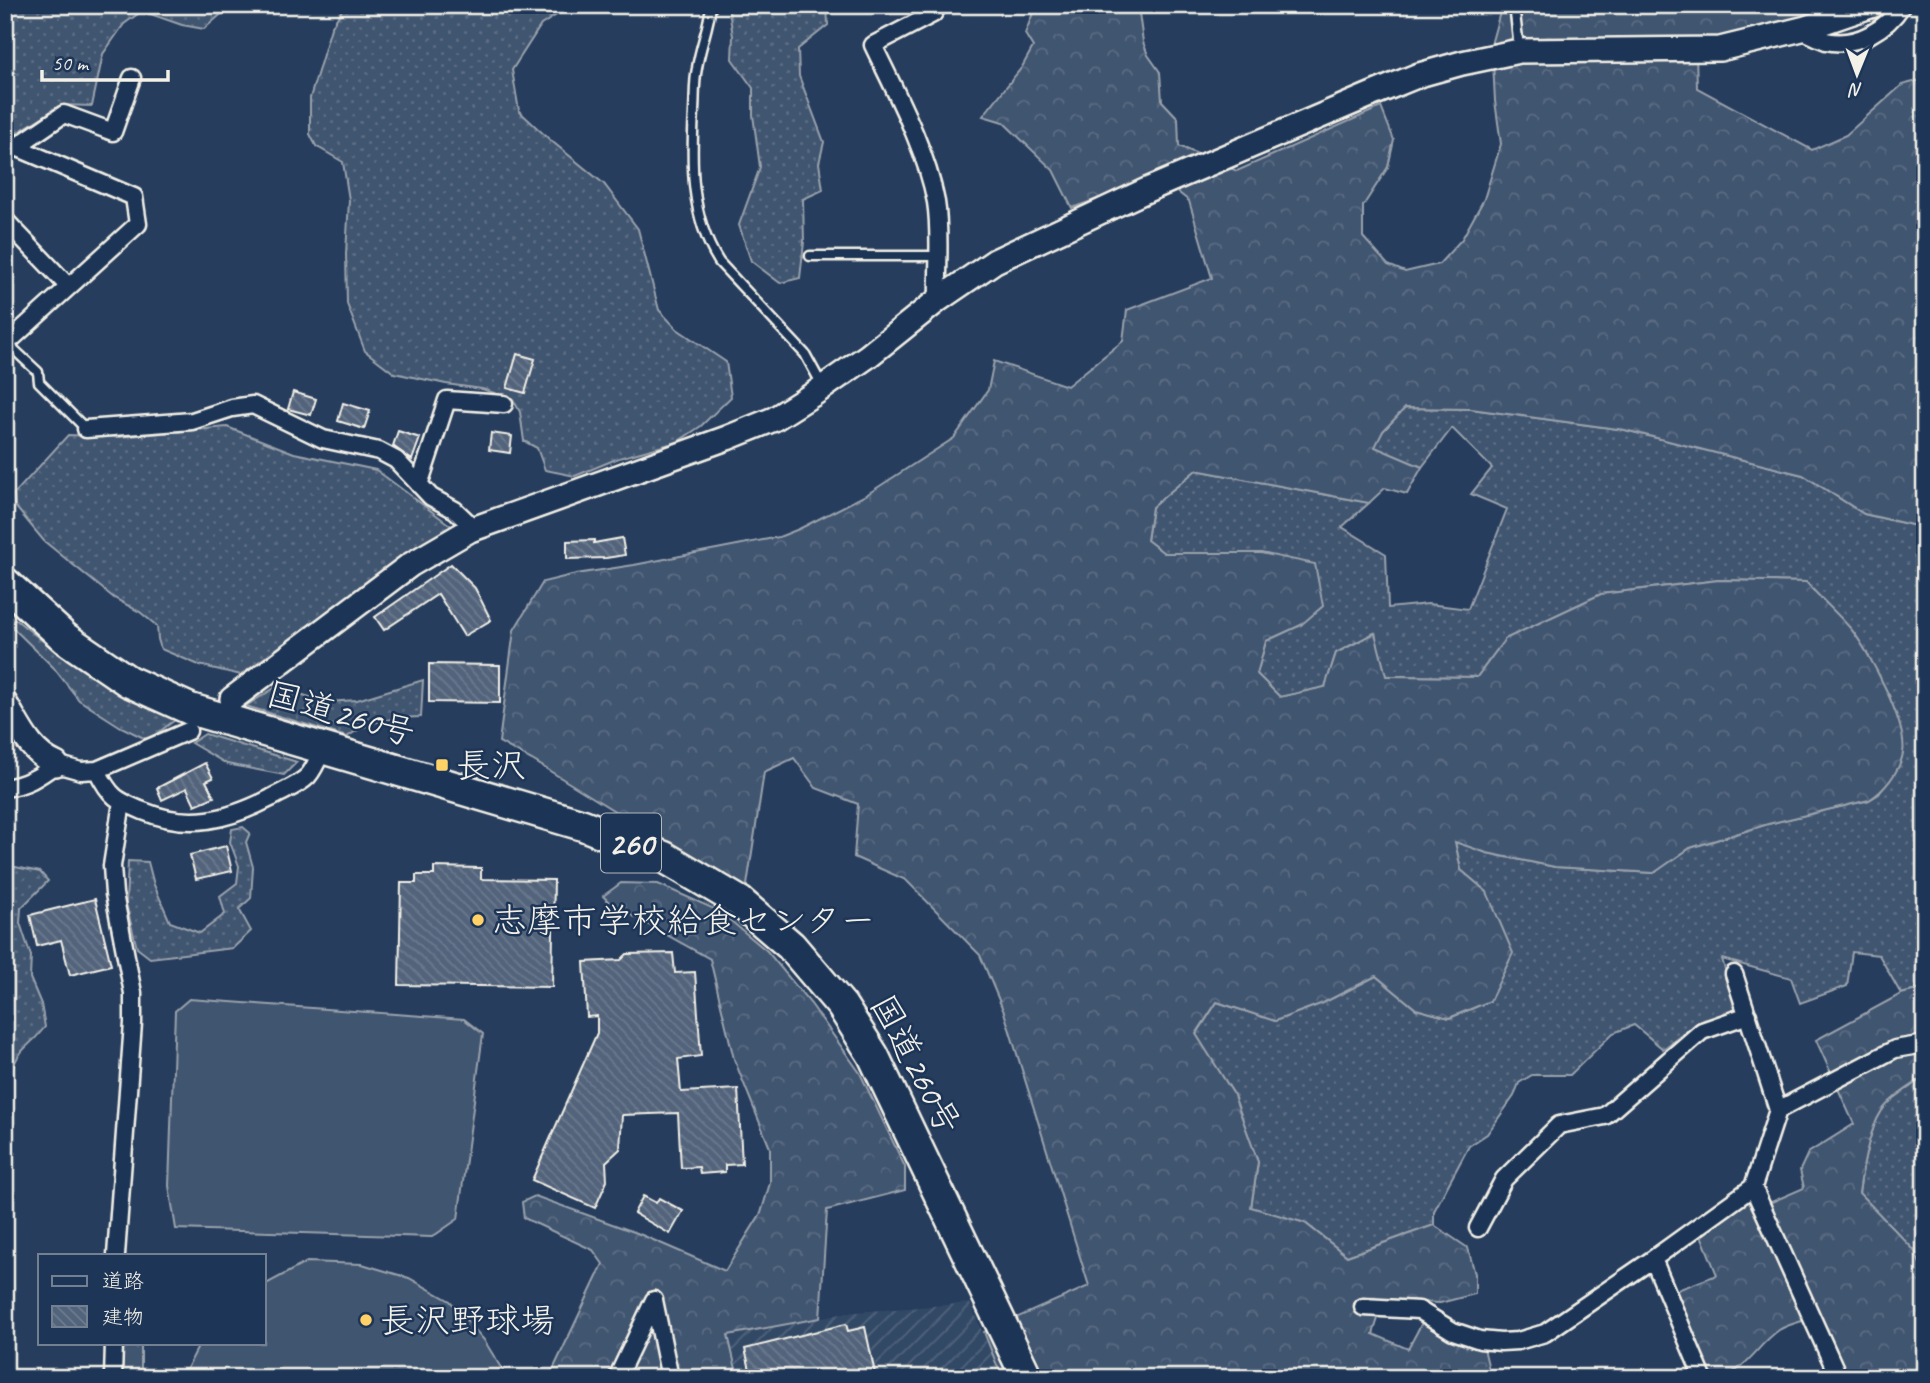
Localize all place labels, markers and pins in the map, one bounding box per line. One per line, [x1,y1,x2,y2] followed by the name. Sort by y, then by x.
[456,743,526,788] place label: 長沢
[434,757,450,773] marker: 長沢
[492,898,876,943] place label: 志摩市学校給食センター
[470,912,486,928] marker: 志摩市学校給食センター
[380,1298,555,1343] place label: 長沢野球場
[358,1312,374,1328] marker: 長沢野球場

